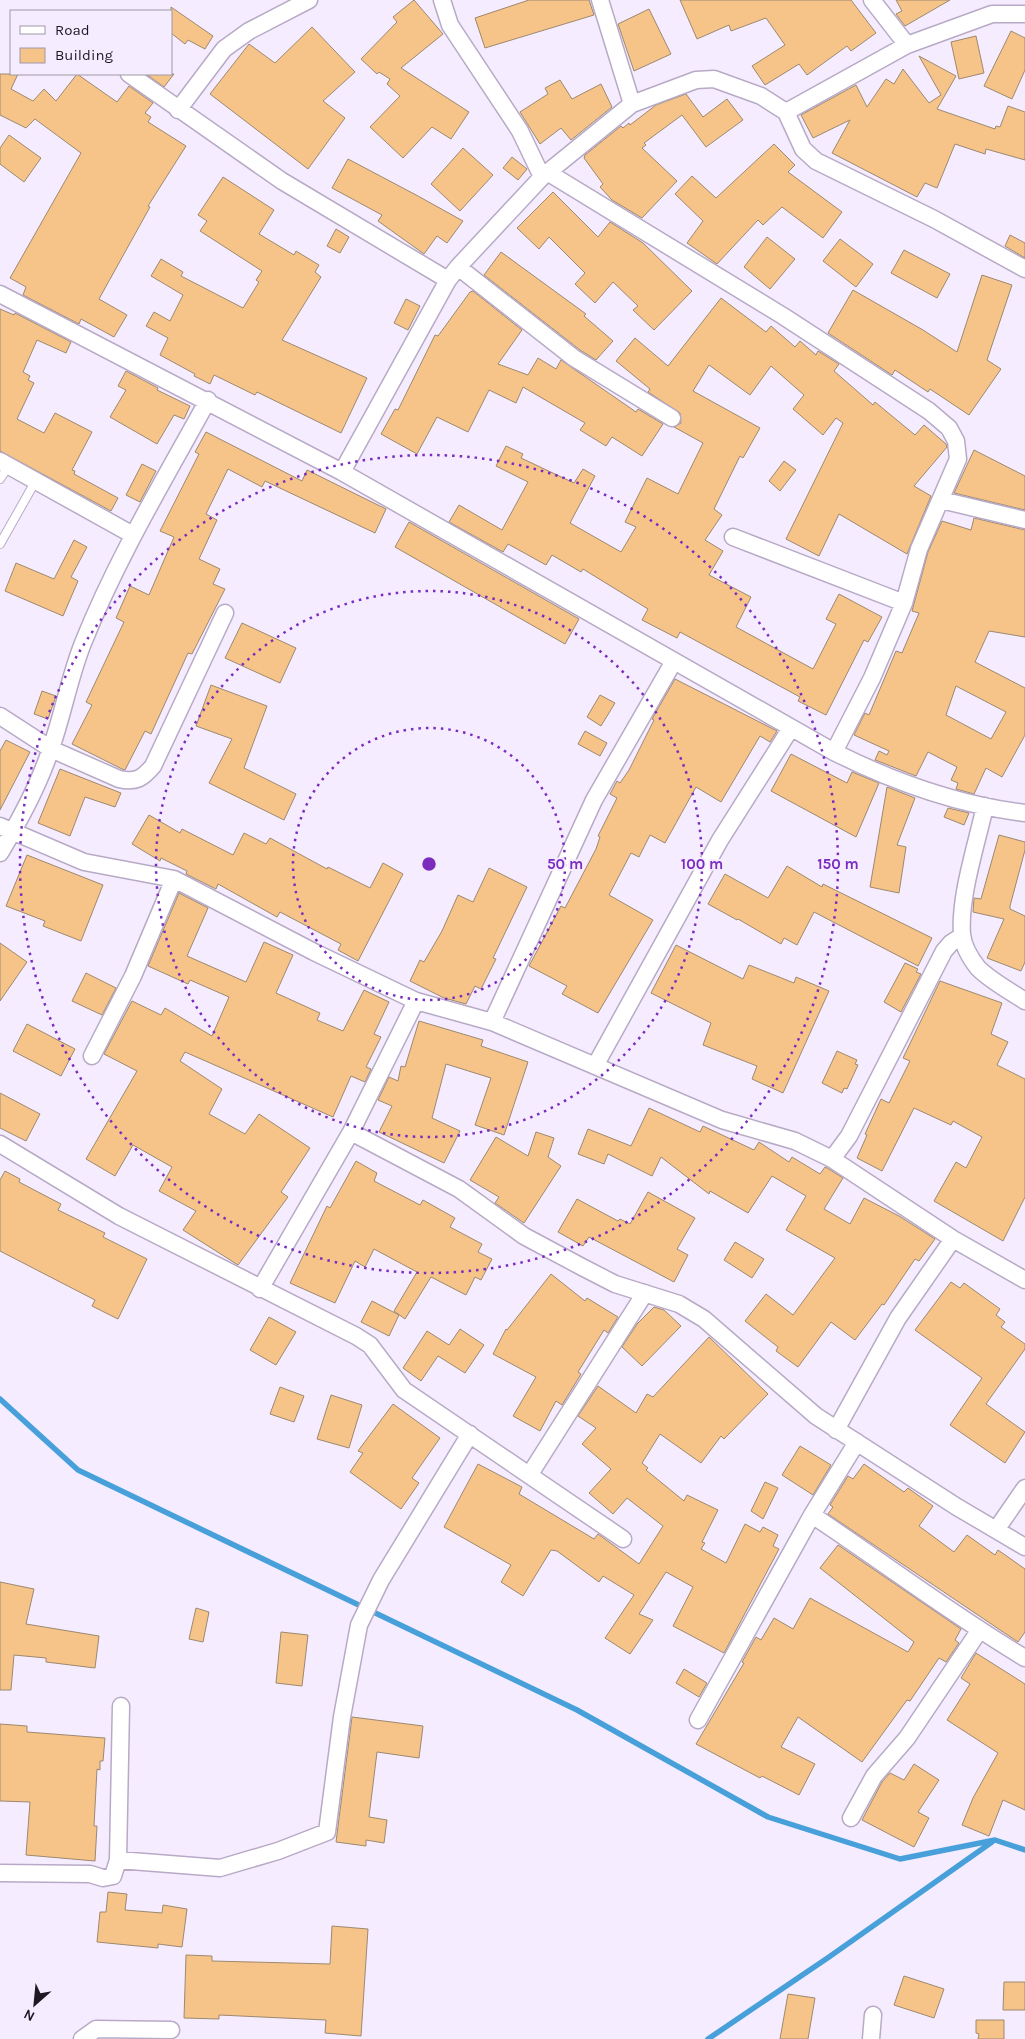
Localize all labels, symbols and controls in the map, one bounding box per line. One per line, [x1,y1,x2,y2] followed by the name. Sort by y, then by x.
[10,10,172,75] legend
[55,21,90,39] text: Road
[55,46,113,64] text: Building
[420,855,438,873] centre of rings
[547,855,583,873] text: 50 m
[681,855,723,873] text: 100 m
[817,855,859,873] text: 150 m
[10,1979,60,2029] north arrow
[21,2005,38,2025] text: N

